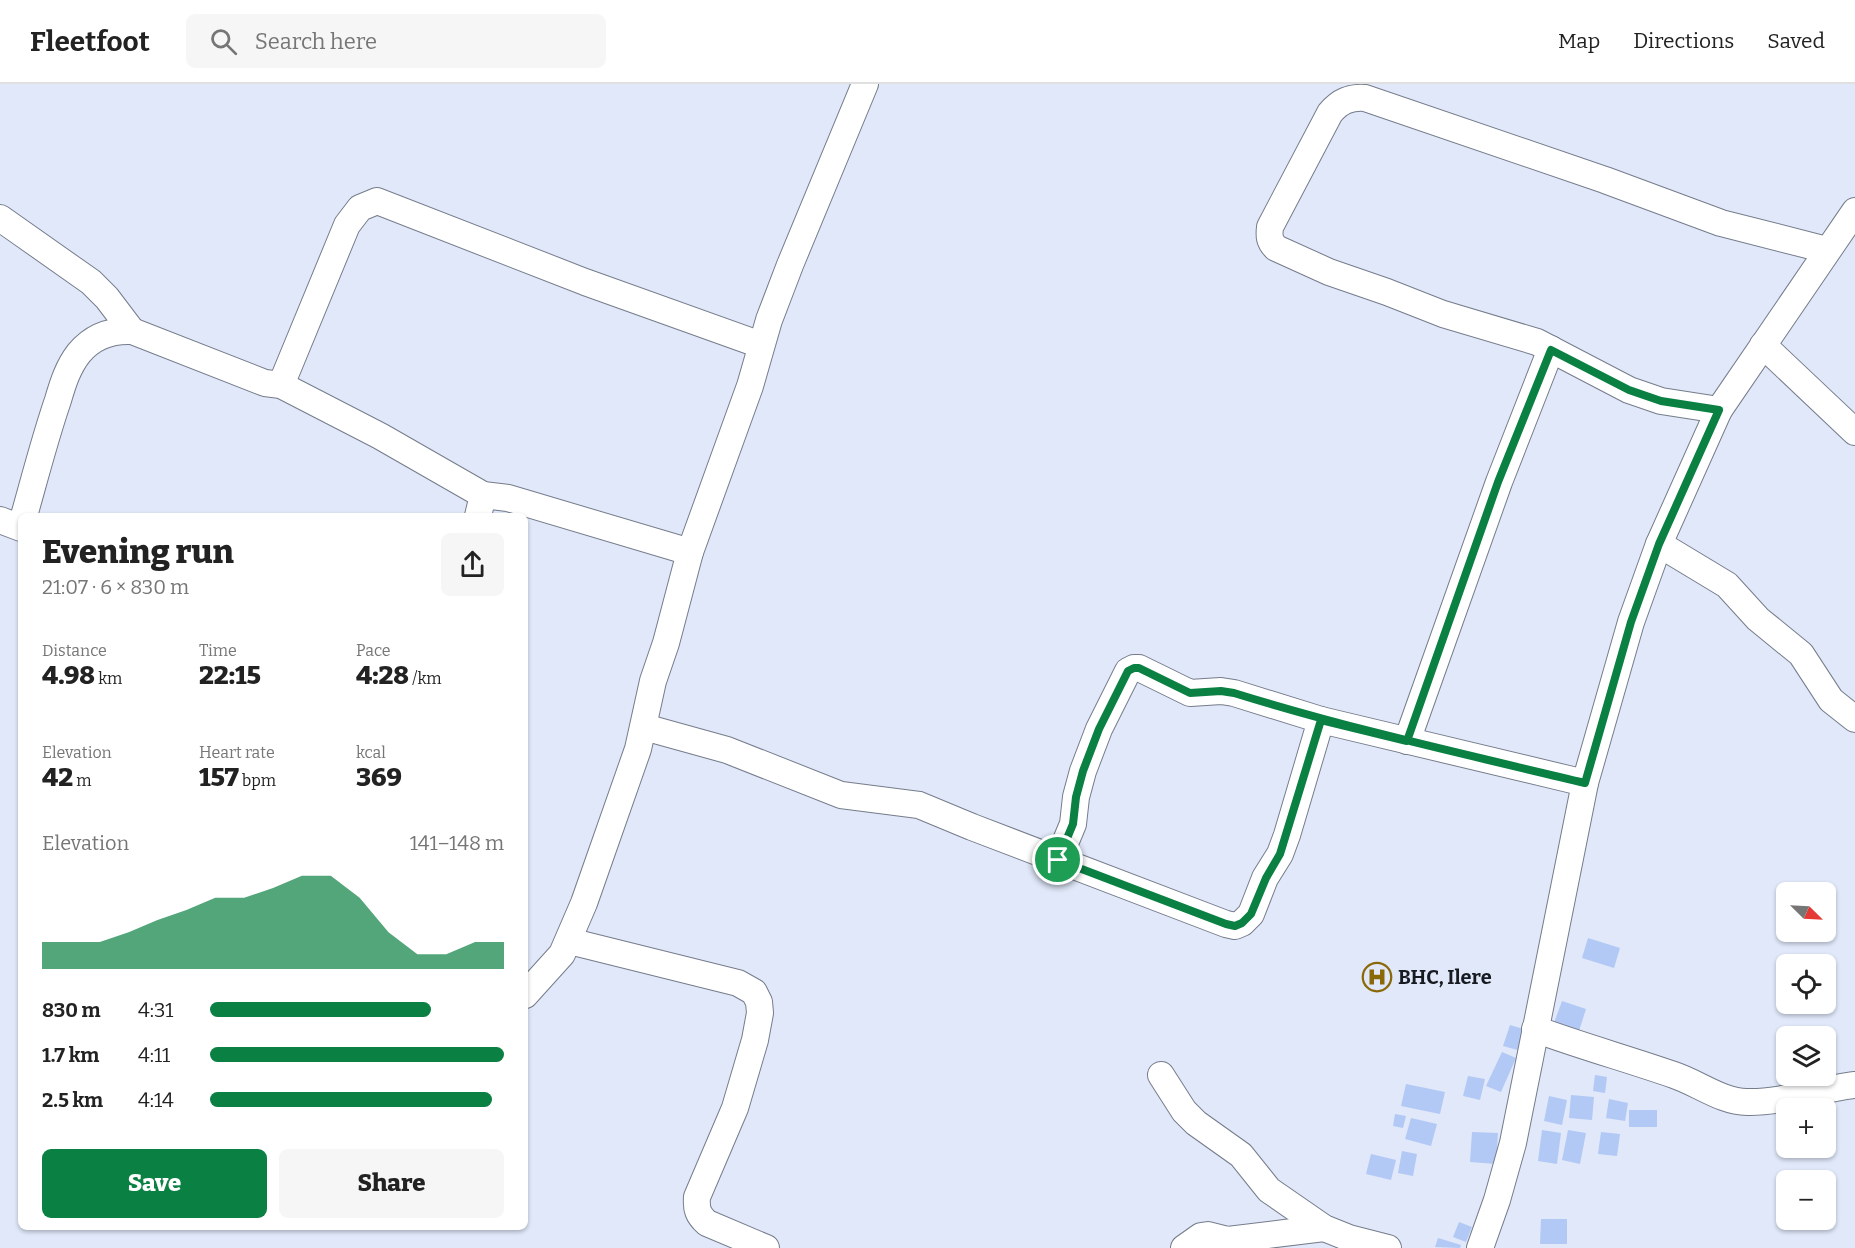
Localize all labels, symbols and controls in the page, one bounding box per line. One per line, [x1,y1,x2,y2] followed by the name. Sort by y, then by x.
[186,14,606,68] search box
[30,25,150,58] text: Fleetfoot
[207,25,240,58] icon: search
[255,28,377,55] text: Search here
[1558,28,1600,54] text: Map
[1633,28,1734,54] text: Directions
[1767,28,1825,54] text: Saved
[42,532,234,572] text: Evening run
[441,533,504,596] button: share
[42,575,189,599] text: 21:07 · 6 × 830 m
[42,641,107,660] text: Distance
[199,641,237,660] text: Time
[356,641,391,660] text: Pace
[42,660,95,691] text: 4.98
[199,660,261,691] text: 22:15
[356,660,409,691] text: 4:28
[95,669,122,688] text: km
[409,669,442,688] text: /km
[42,743,112,762] text: Elevation
[199,743,275,762] text: Heart rate
[356,743,386,762] text: kcal
[42,762,73,793] text: 42
[199,762,239,793] text: 157
[356,762,402,793] text: 369
[73,771,92,790] text: m
[239,771,276,790] text: bpm
[42,831,129,855] text: Elevation
[410,831,504,855] text: 141–148 m
[1032,834,1083,885] pin
[1041,843,1074,876] icon: arrive
[1776,882,1836,942] north arrow
[1776,882,1836,1230] map controls
[1776,954,1836,1014] button: locate
[1361,961,1393,993] hospital icon: BHC, Ilere
[1398,965,1492,989] place label: BHC, Ilere
[42,998,101,1022] text: 830 m
[138,998,173,1022] text: 4:31
[1776,1026,1836,1086] button: layers
[42,1043,99,1067] text: 1.7 km
[138,1043,170,1067] text: 4:11
[42,1088,103,1112] text: 2.5 km
[138,1088,174,1112] text: 4:14
[1776,1098,1836,1158] button: +
[42,1149,267,1218] button: Save
[279,1149,504,1218] button: Share
[1776,1170,1836,1230] button: −

